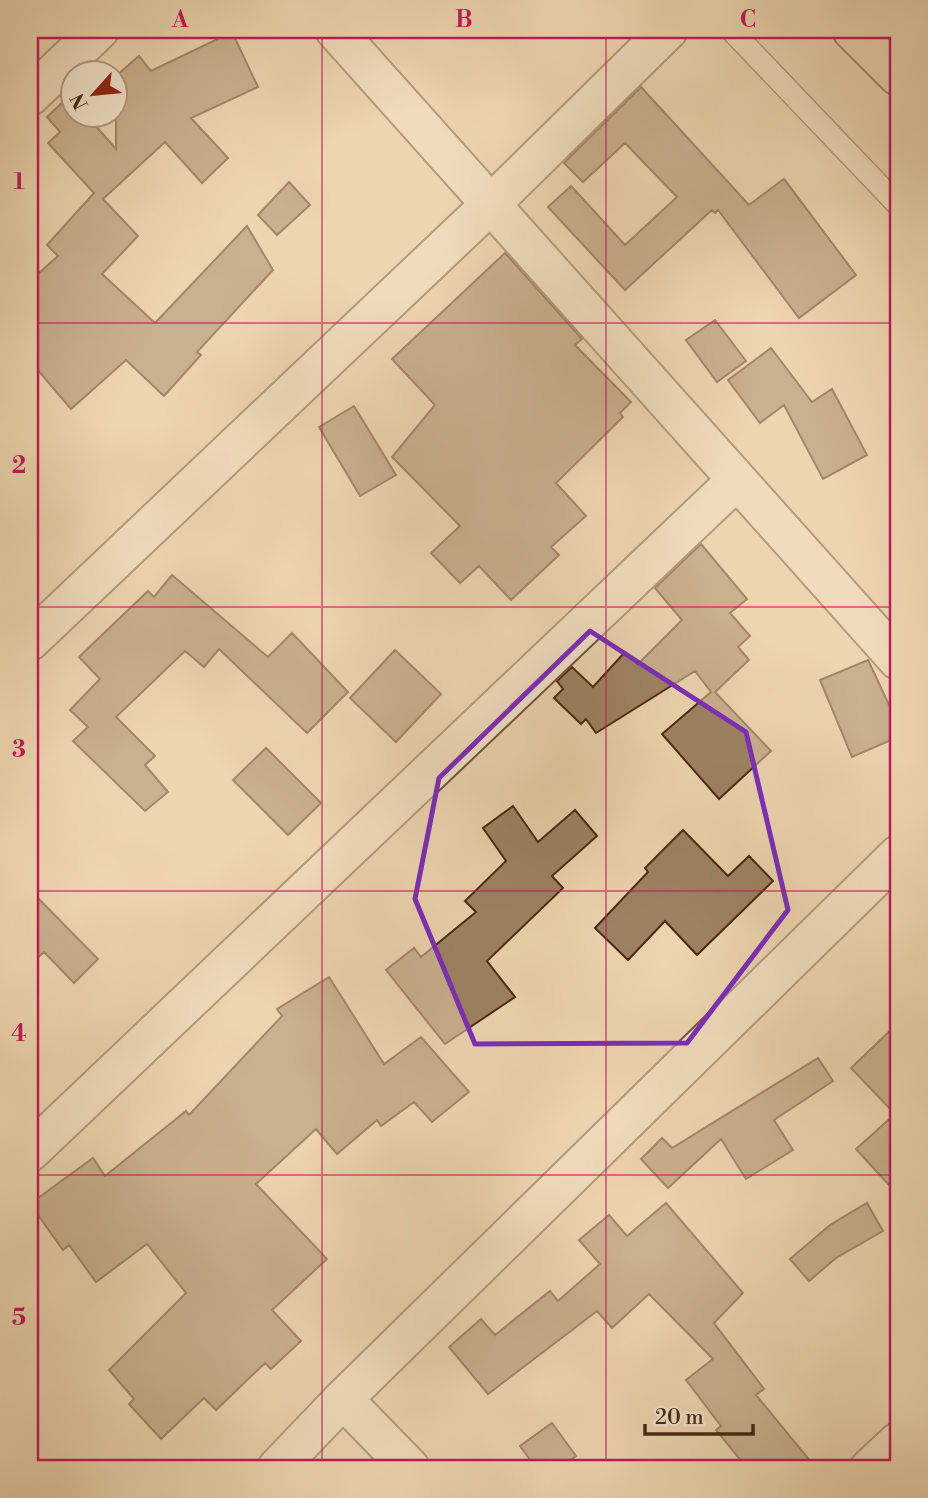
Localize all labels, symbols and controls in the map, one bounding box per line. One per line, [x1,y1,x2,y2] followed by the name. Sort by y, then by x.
[171,6,189,34] text: A
[455,6,473,34] text: B
[740,6,756,34] text: C
[60,60,130,130] north arrow
[66,89,94,113] text: N
[13,168,25,196] text: 1
[12,452,26,480] text: 2
[12,736,26,764] text: 3
[11,1020,27,1048] text: 4
[12,1304,26,1332] text: 5
[645,1393,753,1437] scale bar
[655,1405,704,1431] text: 20 m

